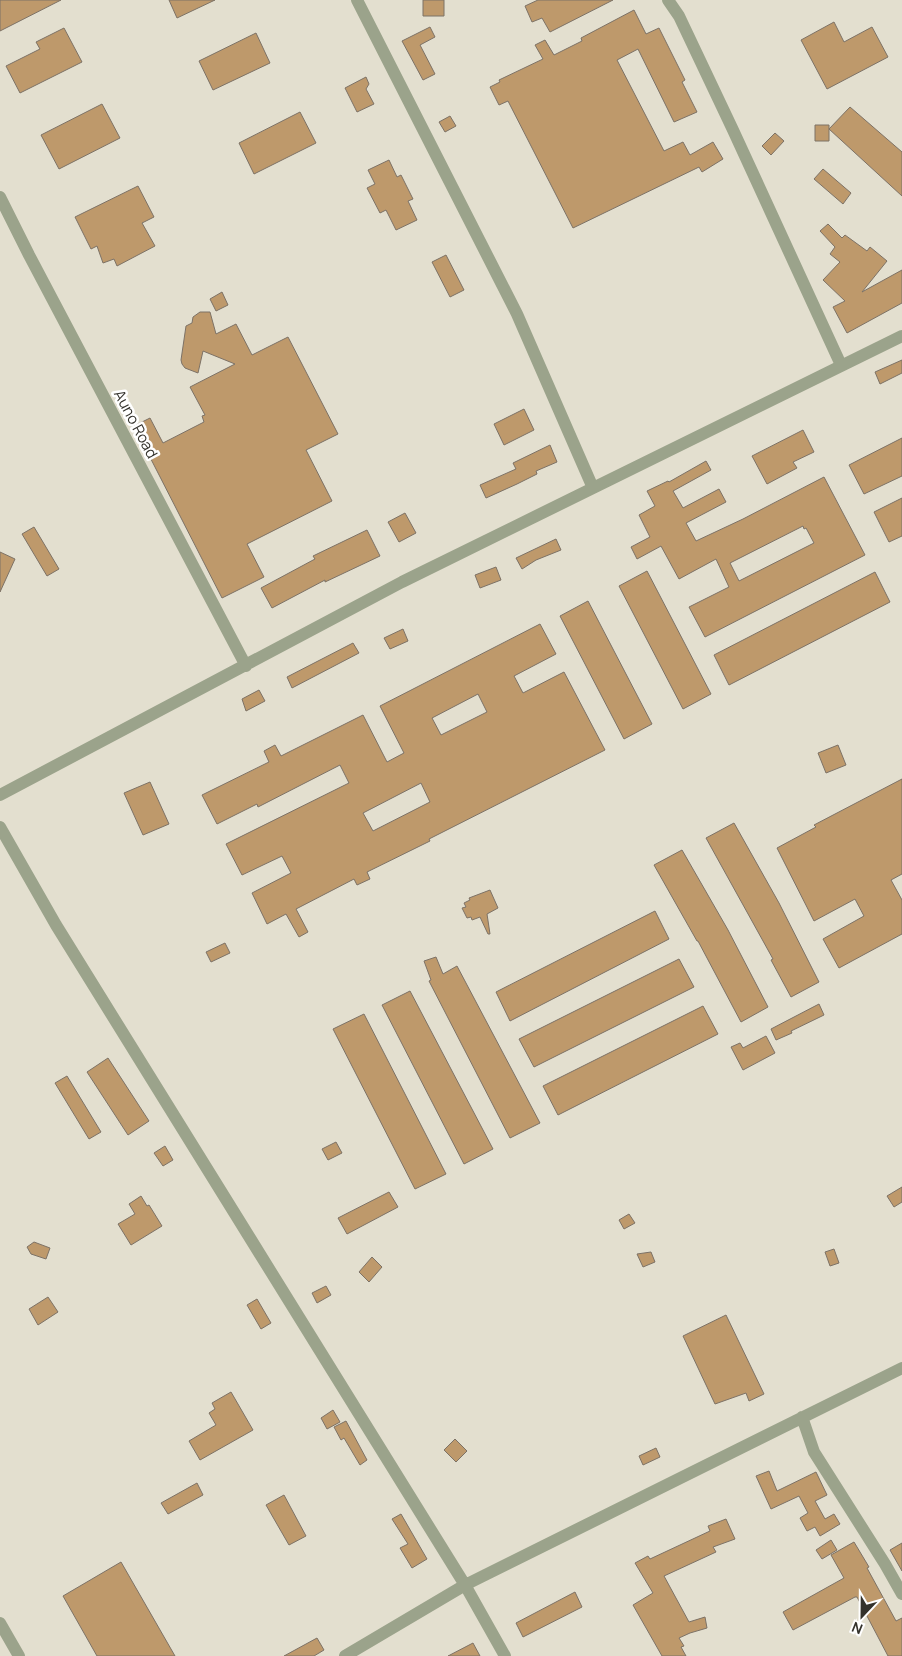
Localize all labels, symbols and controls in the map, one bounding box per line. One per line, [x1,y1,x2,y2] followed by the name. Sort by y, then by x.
[109,386,163,462] street label: Auno Road
[837,1591,887,1641] north arrow
[849,1618,865,1639] text: N

